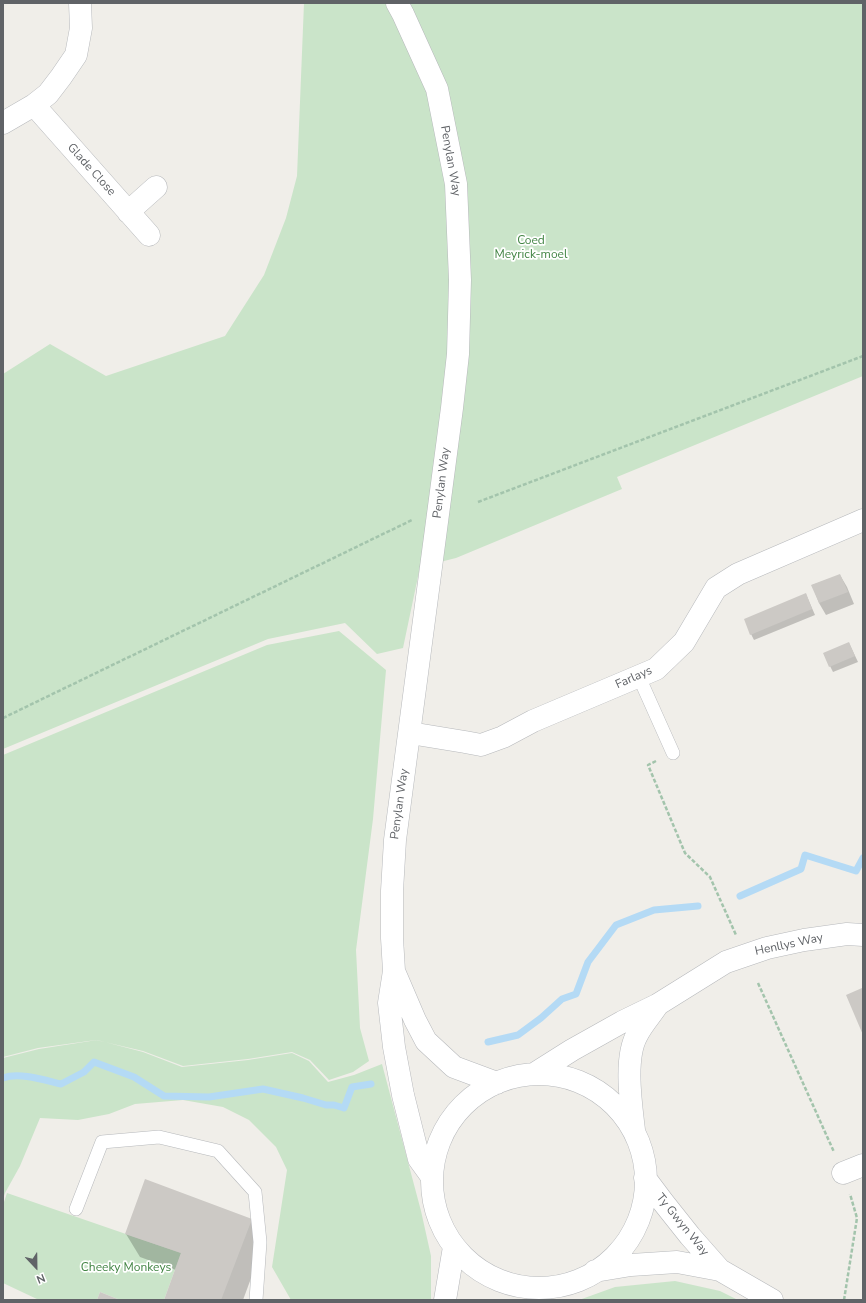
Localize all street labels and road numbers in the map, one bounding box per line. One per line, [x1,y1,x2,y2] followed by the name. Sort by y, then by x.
[437,125,463,197] street label: Penylan Way
[64,141,118,199] street label: Glade Close
[431,447,453,519] street label: Penylan Way
[613,664,655,692] street label: Farlays
[388,768,412,840] street label: Penylan Way
[754,931,824,959] street label: Henllys Way
[653,1191,711,1259] street label: Ty Gwyn Way

